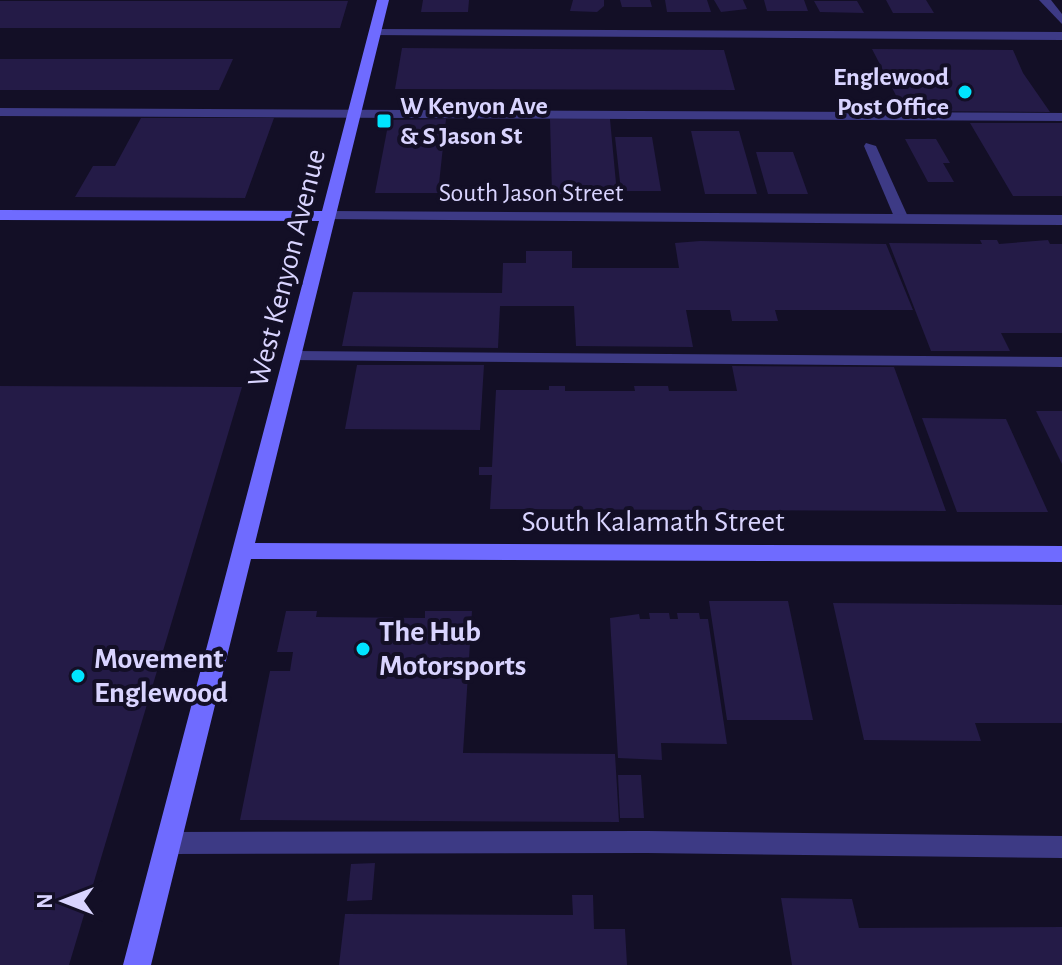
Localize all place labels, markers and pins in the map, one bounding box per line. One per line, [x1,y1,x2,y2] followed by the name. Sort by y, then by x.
[833,64,949,120] place label: Englewood Post Office
[956,83,974,101] marker: Englewood Post Office
[400,93,548,149] place label: W Kenyon Ave & S Jason St
[375,112,393,130] marker: W Kenyon Ave & S Jason St
[379,617,526,681] place label: The Hub Motorsports
[354,640,372,658] marker: The Hub Motorsports
[94,644,228,708] place label: Movement Englewood
[69,667,87,685] marker: Movement Englewood

